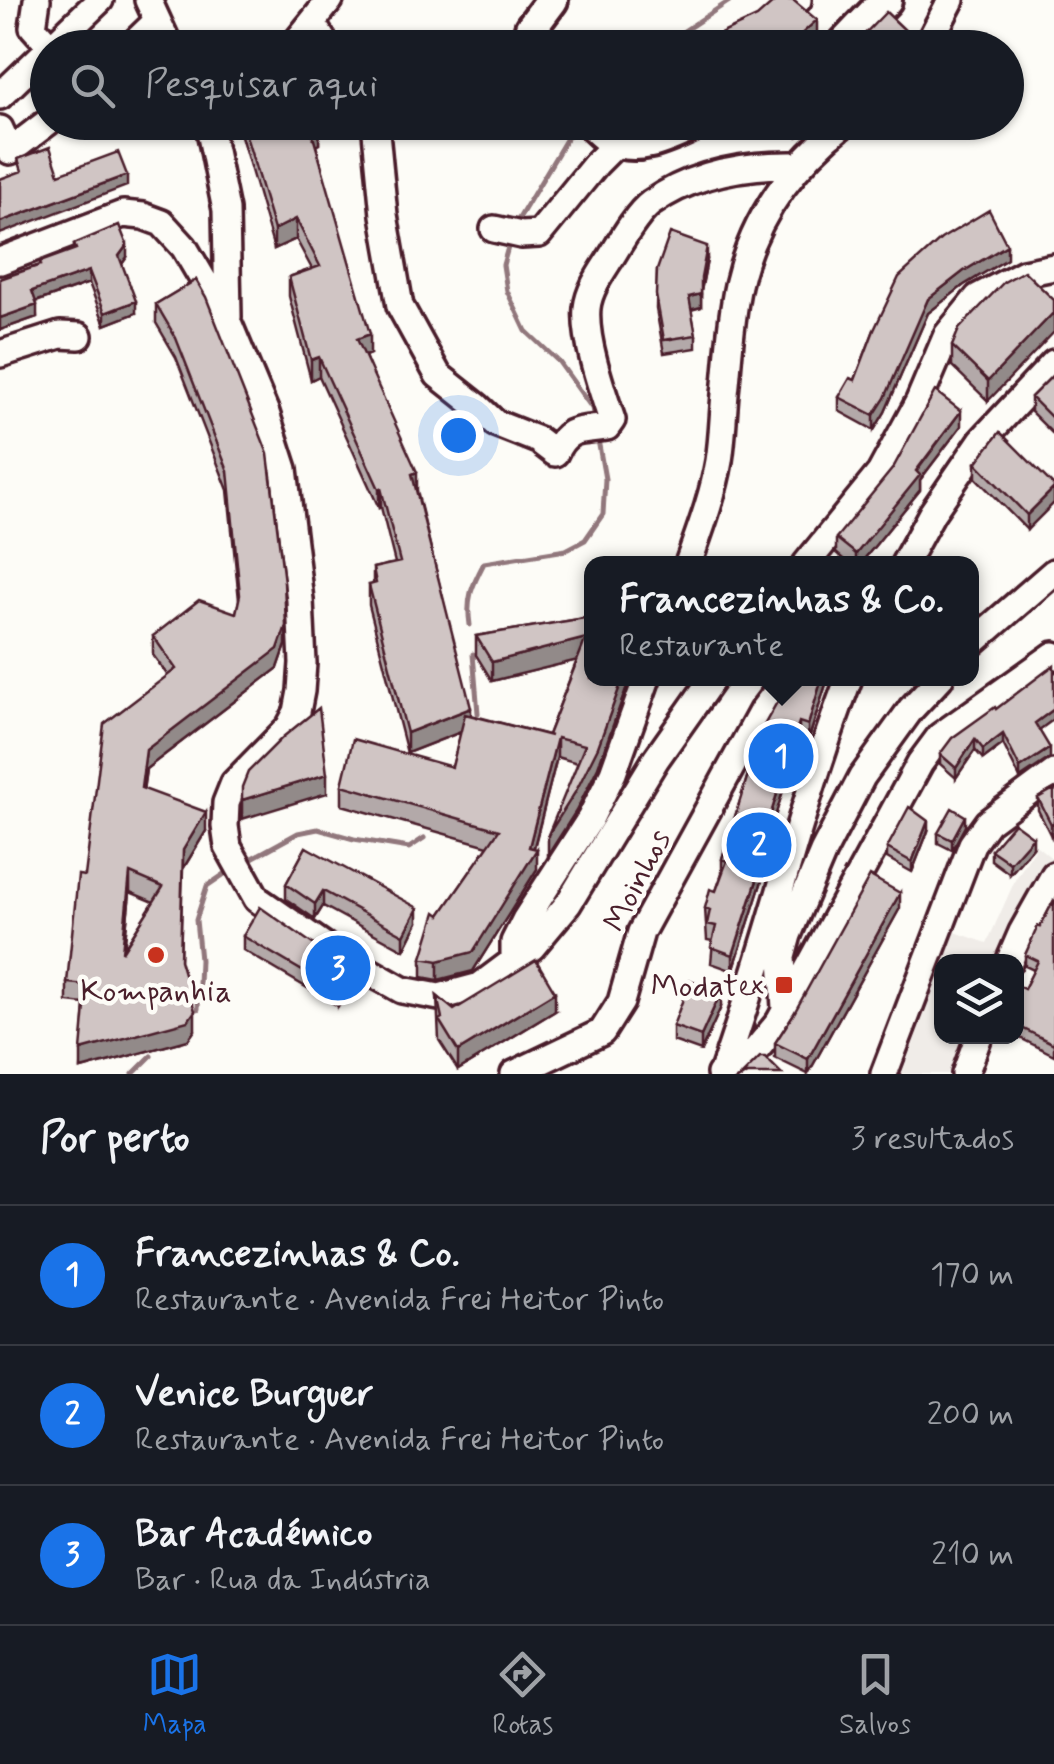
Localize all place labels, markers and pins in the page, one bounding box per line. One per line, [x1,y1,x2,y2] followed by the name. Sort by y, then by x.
[748,718,814,794] pin: 1
[726,808,792,882] pin: 2
[306,930,370,1006] pin: 3
[145,944,167,966] marker: Kompanhia
[651,966,764,1008] place label: Modatex
[80,971,232,1013] place label: Kompanhia
[773,974,795,996] marker: Modatex

